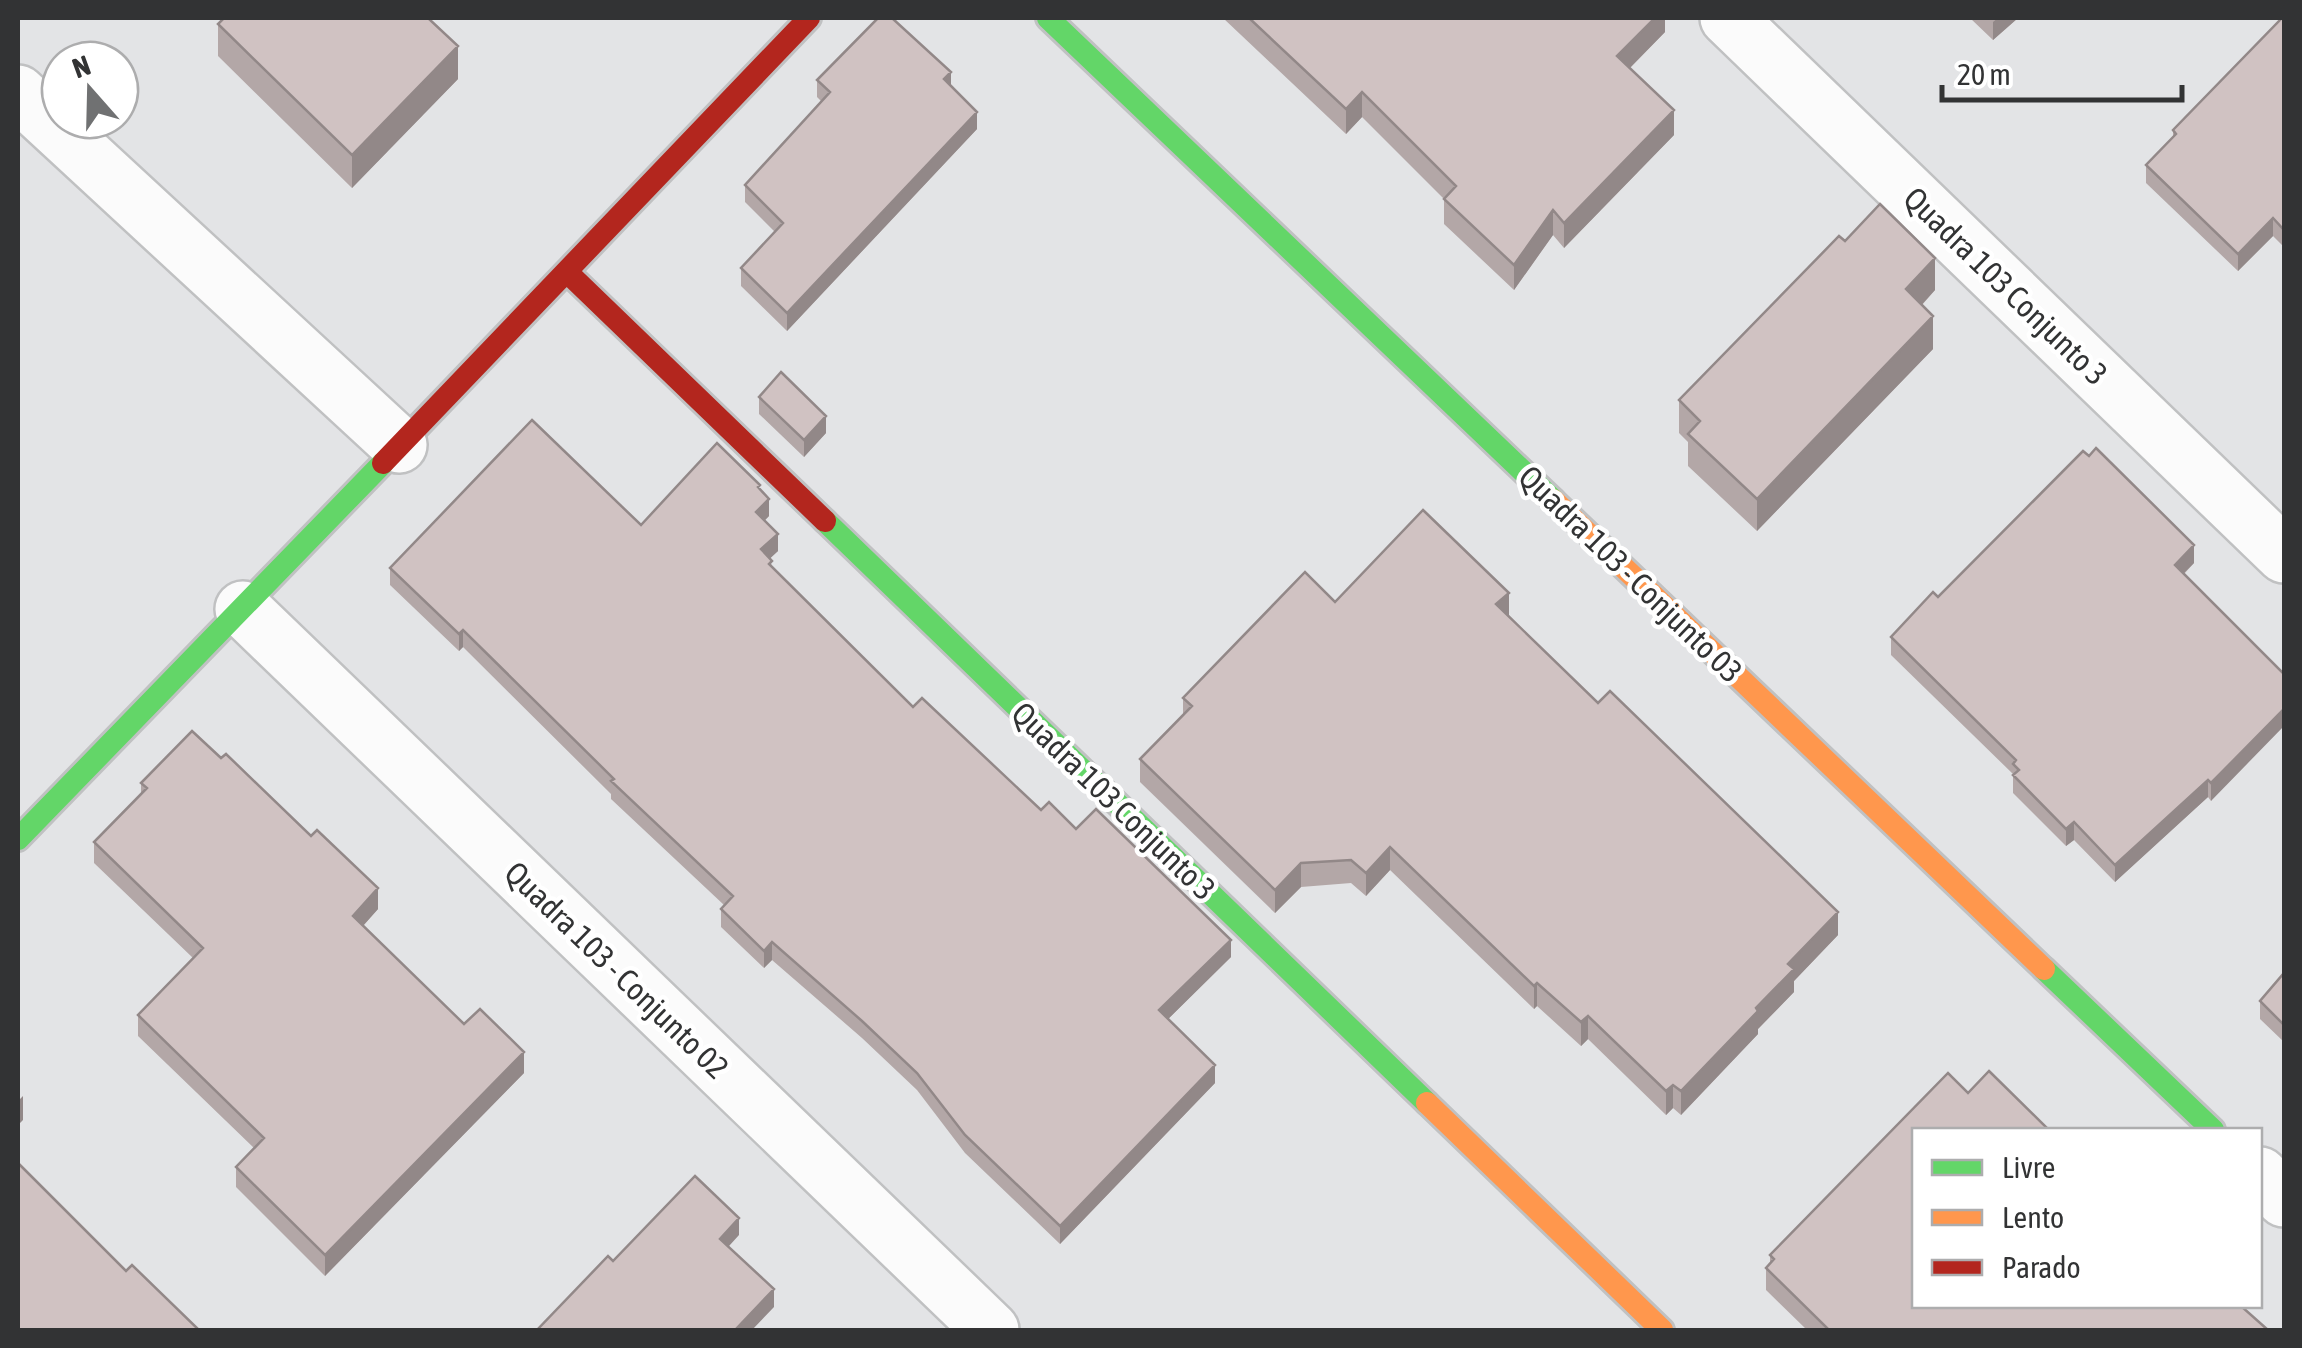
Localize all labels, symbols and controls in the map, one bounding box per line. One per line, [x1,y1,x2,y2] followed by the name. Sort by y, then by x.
[40,40,140,140] north arrow
[1942,40,2182,102] scale bar
[68,49,95,84] text: N
[1957,57,2011,91] text: 20 m
[1897,179,2115,393] street label: Quadra 103 Conjunto 3
[1512,458,1750,690] street label: Quadra 103 - Conjunto 03
[1005,694,1223,908] street label: Quadra 103 Conjunto 3
[498,854,736,1086] street label: Quadra 103 - Conjunto 02
[1912,1128,2262,1308] legend
[2002,1150,2055,1184] text: Livre
[2002,1200,2064,1234] text: Lento
[2002,1250,2081,1284] text: Parado

